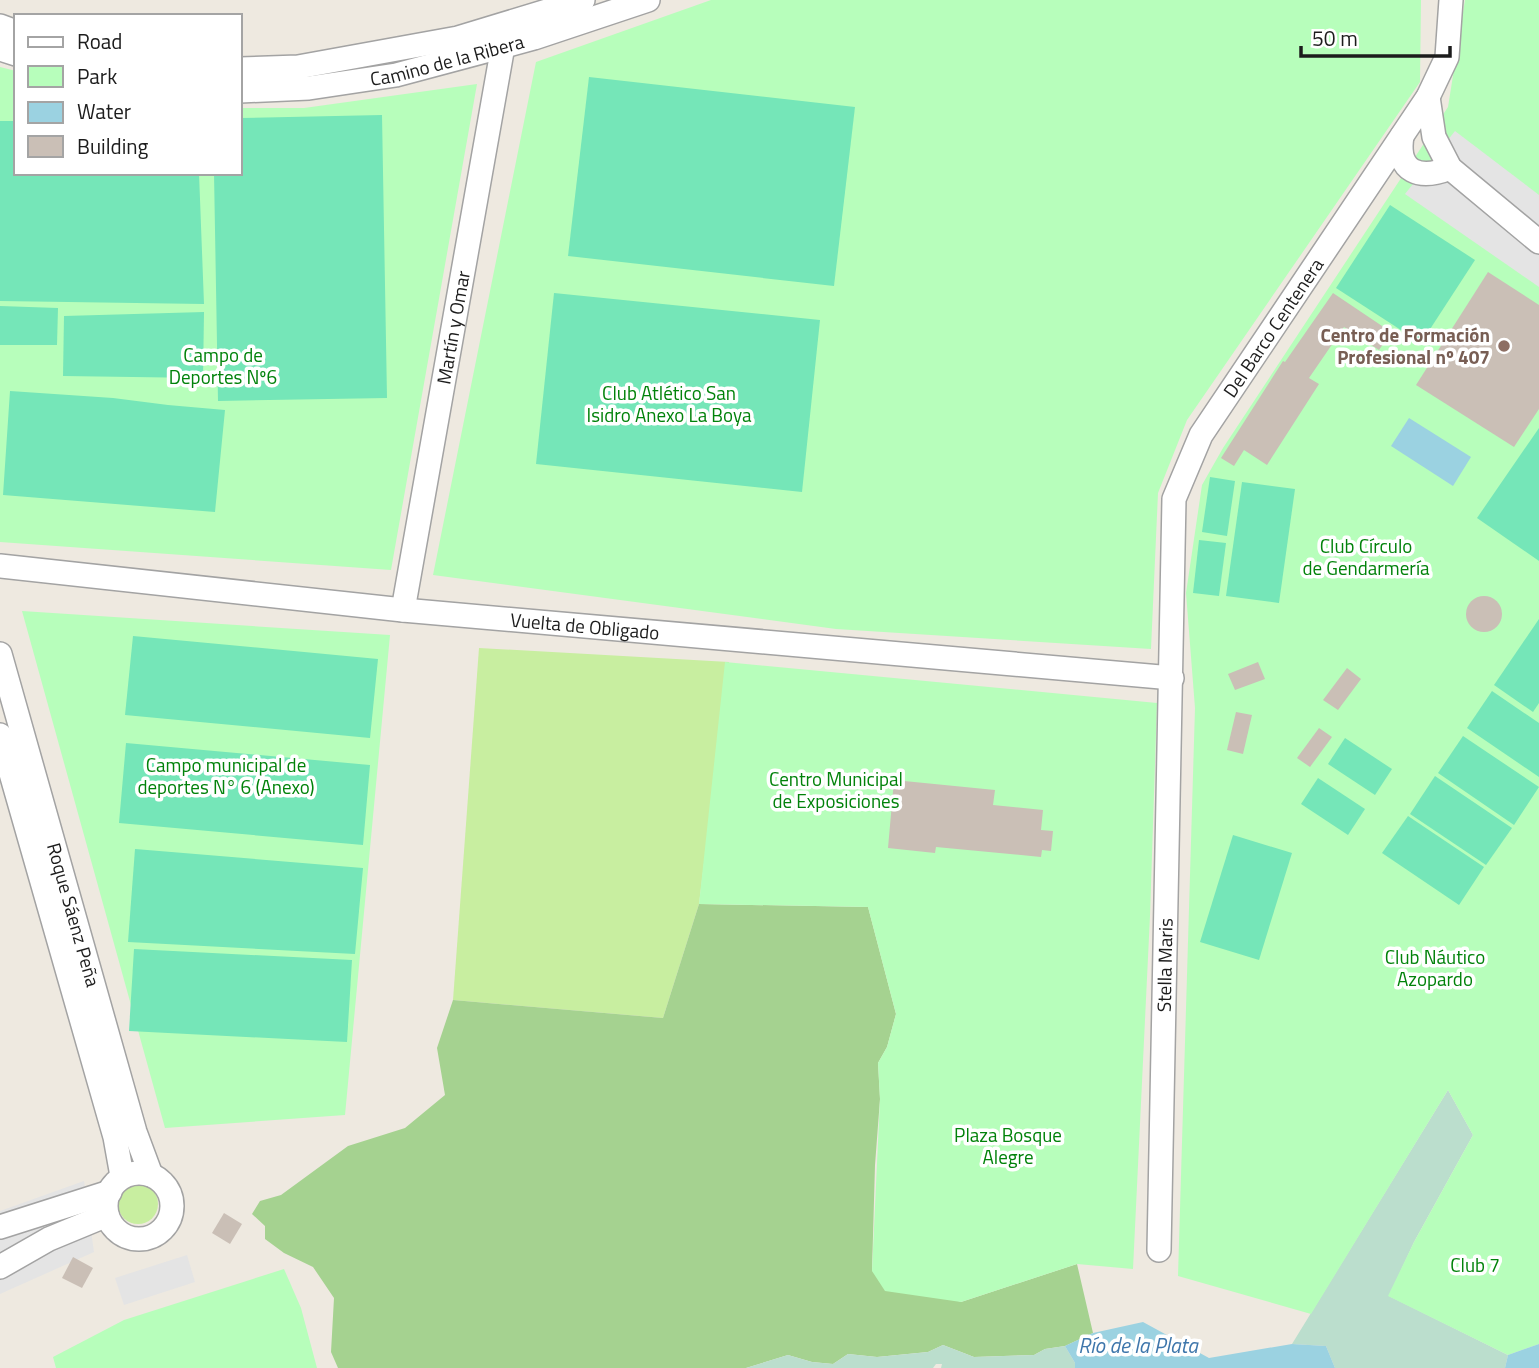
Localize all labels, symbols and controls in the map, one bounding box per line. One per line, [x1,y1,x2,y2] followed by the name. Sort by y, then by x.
[14,14,242,175] legend
[1301,14,1450,58] scale bar
[1312,22,1358,54] text: 50 m
[77,25,122,57] text: Road
[368,26,528,93] street label: Camino de la Ribera
[77,60,117,92] text: Park
[77,95,131,127] text: Water
[77,130,149,162] text: Building
[1215,251,1330,403] street label: Del Barco Centenera
[428,268,477,387] street label: Martín y Omar
[1320,320,1490,371] place label: Centro de Formación Profesional nº 407
[1496,338,1512,354] marker: Centro de Formación Profesional nº 407
[169,340,277,391] park label: Campo de Deportes Nº6
[587,378,752,429] park label: Club Atlético San Isidro Anexo La Boya
[1302,531,1430,582] park label: Club Círculo de Gendarmería
[509,605,661,647] street label: Vuelta de Obligado
[137,750,315,801] park label: Campo municipal de deportes N° 6 (Anexo)
[769,764,903,815] park label: Centro Municipal de Exposiciones
[40,839,108,991] street label: Roque Sáenz Peña
[1149,918,1180,1012] street label: Stella Maris
[1385,942,1485,993] park label: Club Náutico Azopardo
[954,1120,1062,1171] park label: Plaza Bosque Alegre
[1450,1250,1500,1279] park label: Club 7
[1078,1329,1199,1361] water label: Río de la Plata

